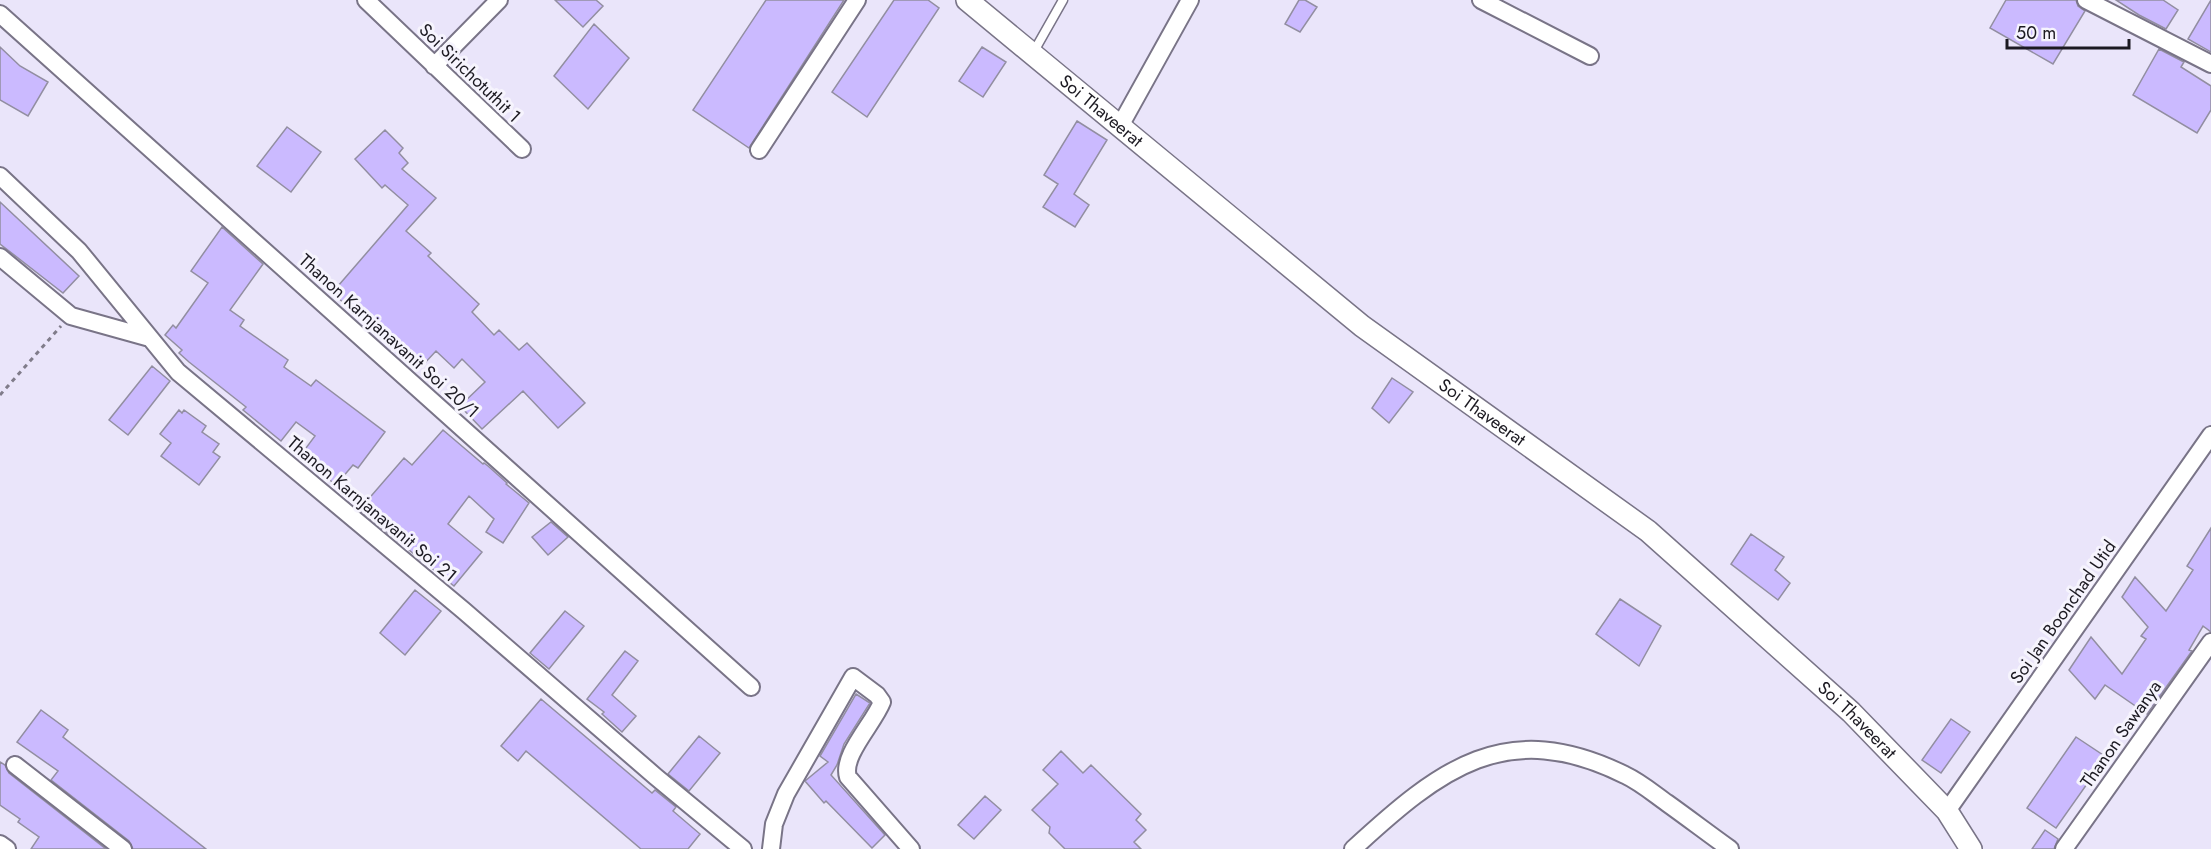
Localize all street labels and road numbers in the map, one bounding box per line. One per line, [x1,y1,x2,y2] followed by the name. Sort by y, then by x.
[413,17,527,129] street label: Soi Sirichotuthit 1
[1054,68,1149,154] street label: Soi Thaveerat
[293,248,485,424] street label: Thanon Karnjanavanit Soi 20/1
[1433,372,1532,453] street label: Soi Thaveerat
[281,430,463,588] street label: Thanon Karnjanavanit Soi 21
[2004,535,2122,689] street label: Soi Jan Boonchad Utid
[1812,675,1903,765] street label: Soi Thaveerat
[2074,675,2168,793] street label: Thanon Sawanya

